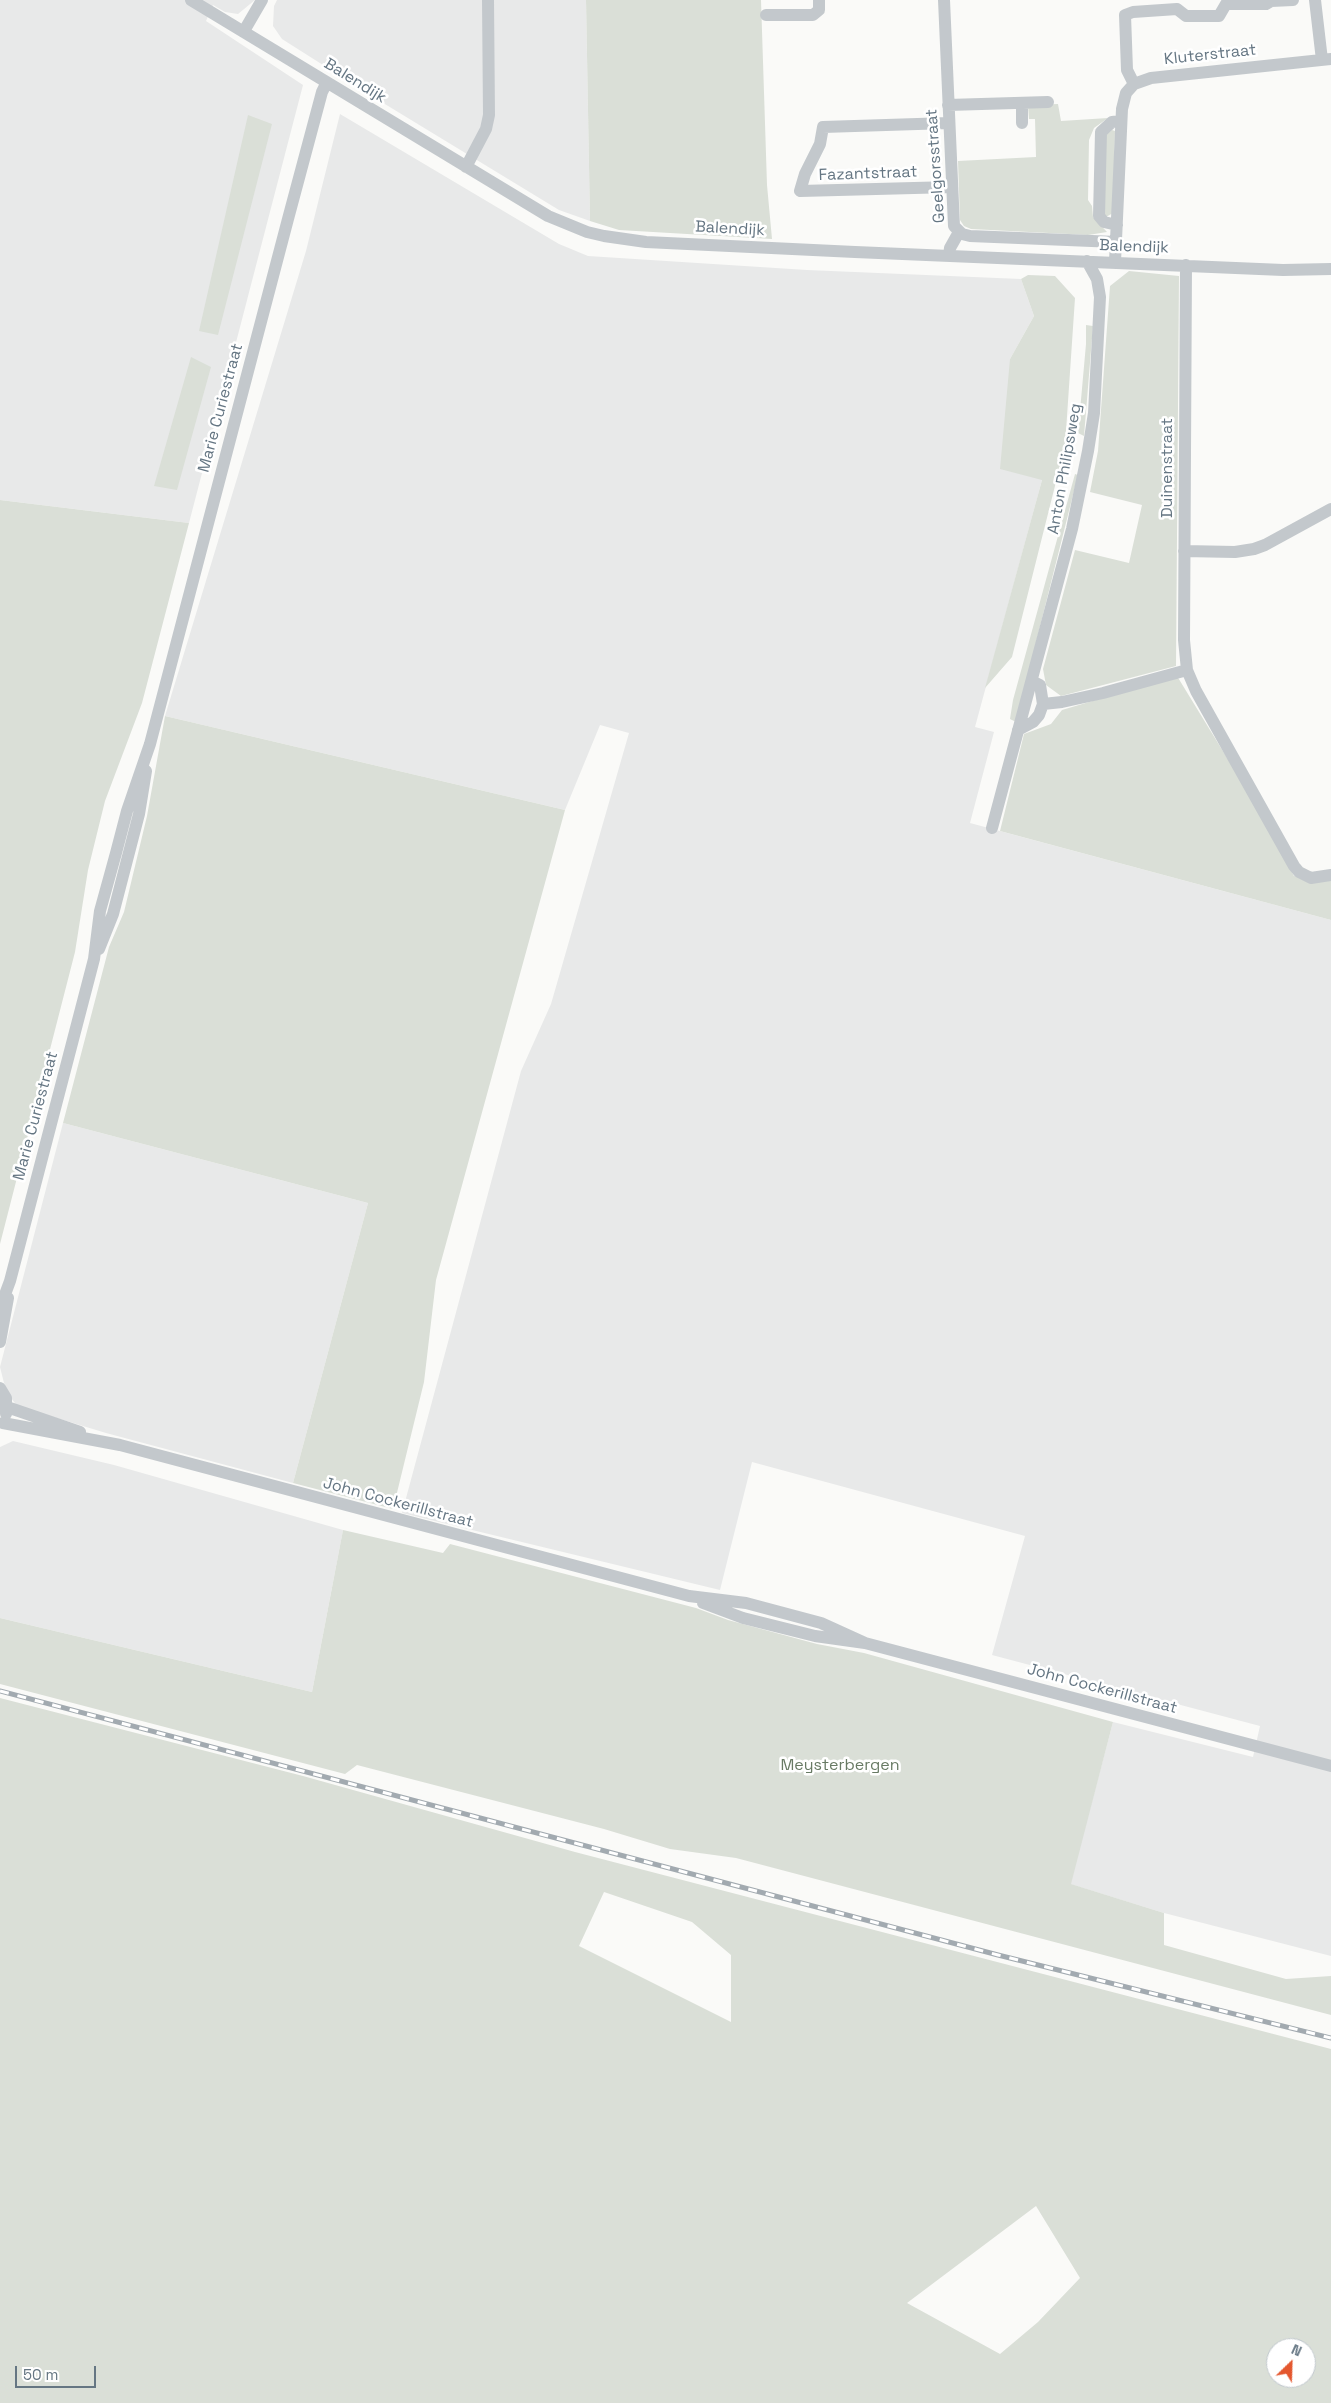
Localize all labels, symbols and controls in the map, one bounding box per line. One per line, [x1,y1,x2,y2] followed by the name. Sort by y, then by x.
[1163,41,1257,69] street label: Kluterstraat
[320,54,390,108] street label: Balendijk
[922,108,950,224] street label: Geelgorsstraat
[818,163,918,185] street label: Fazantstraat
[695,218,765,240] street label: Balendijk
[1099,236,1169,258] street label: Balendijk
[195,341,247,475] street label: Marie Curiestraat
[1044,402,1086,536] street label: Anton Philipsweg
[1158,418,1178,518] street label: Duinenstraat
[10,1049,62,1183] street label: Marie Curiestraat
[321,1474,475,1532] street label: John Cockerillstraat
[1025,1660,1179,1718] street label: John Cockerillstraat
[780,1756,900,1776] park label: Meysterbergen
[1266,2338,1316,2388] north arrow
[1289,2340,1305,2360] text: N
[18,2356,99,2388] scale bar
[23,2365,58,2384] text: 50 m

